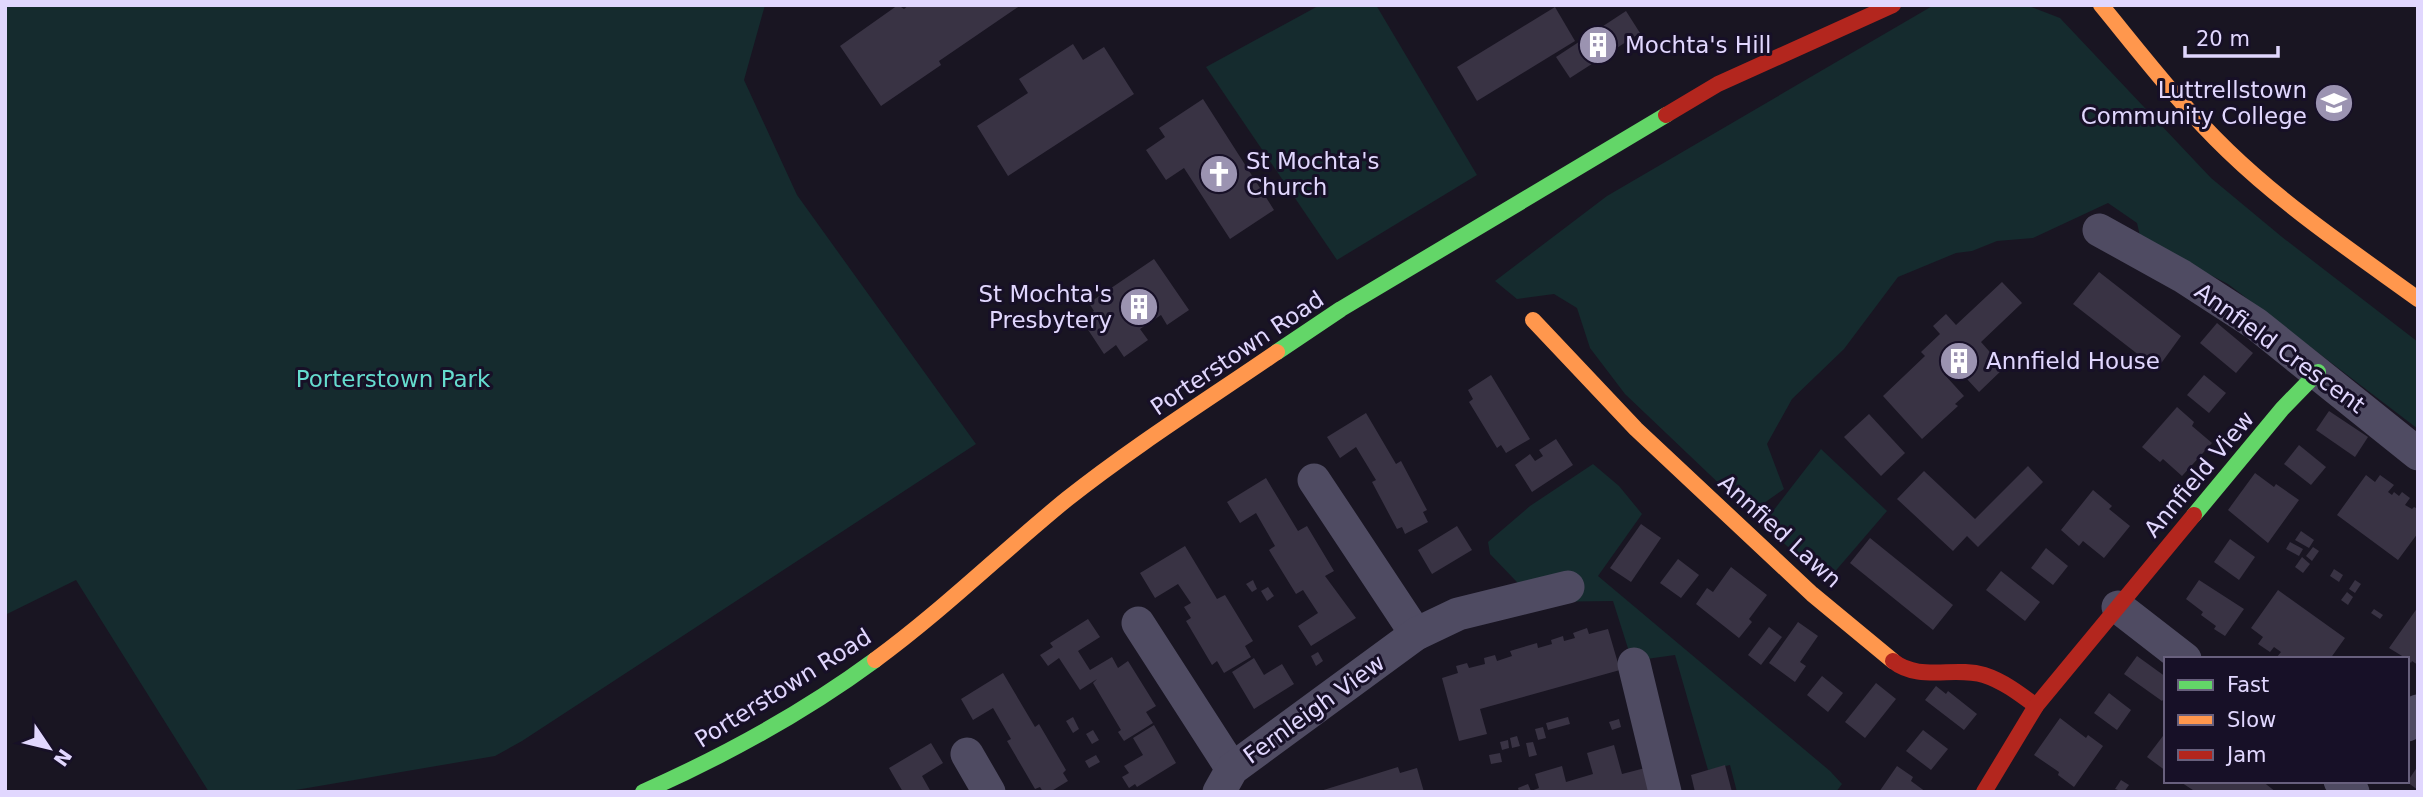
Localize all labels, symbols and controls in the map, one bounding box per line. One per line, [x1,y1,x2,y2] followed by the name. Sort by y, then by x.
[2185,14,2278,58] scale bar
[1577,24,1619,66] building icon: Mochta's Hill
[2196,27,2250,51] text: 20 m
[1625,32,1771,58] place label: Mochta's Hill
[2081,77,2307,129] place label: Luttrellstown Community College
[2313,82,2355,124] school or university icon: Luttrellstown Community College
[1246,148,1380,200] place label: St Mochta's Church
[1198,153,1240,195] church icon: St Mochta's Church
[2190,278,2370,418] street label: Annfield Crescent
[979,281,1112,333] place label: St Mochta's Presbytery
[1118,286,1160,328] building icon: St Mochta's Presbytery
[1146,286,1328,420] street label: Porterstown Road
[1938,340,1980,382] building icon: Annfield House
[1986,348,2160,374] place label: Annfield House
[296,366,491,392] park label: Porterstown Park
[2139,406,2259,542] street label: Annfield View
[1713,469,1847,593] street label: Annfied Lawn
[690,623,876,753] street label: Porterstown Road
[1239,649,1389,769] street label: Fernleigh View
[2164,657,2409,783] legend
[2227,673,2269,697] text: Fast
[2227,708,2276,732] text: Slow
[14,713,84,783] north arrow
[2225,743,2267,767] text: Jam
[49,745,76,771] text: N

